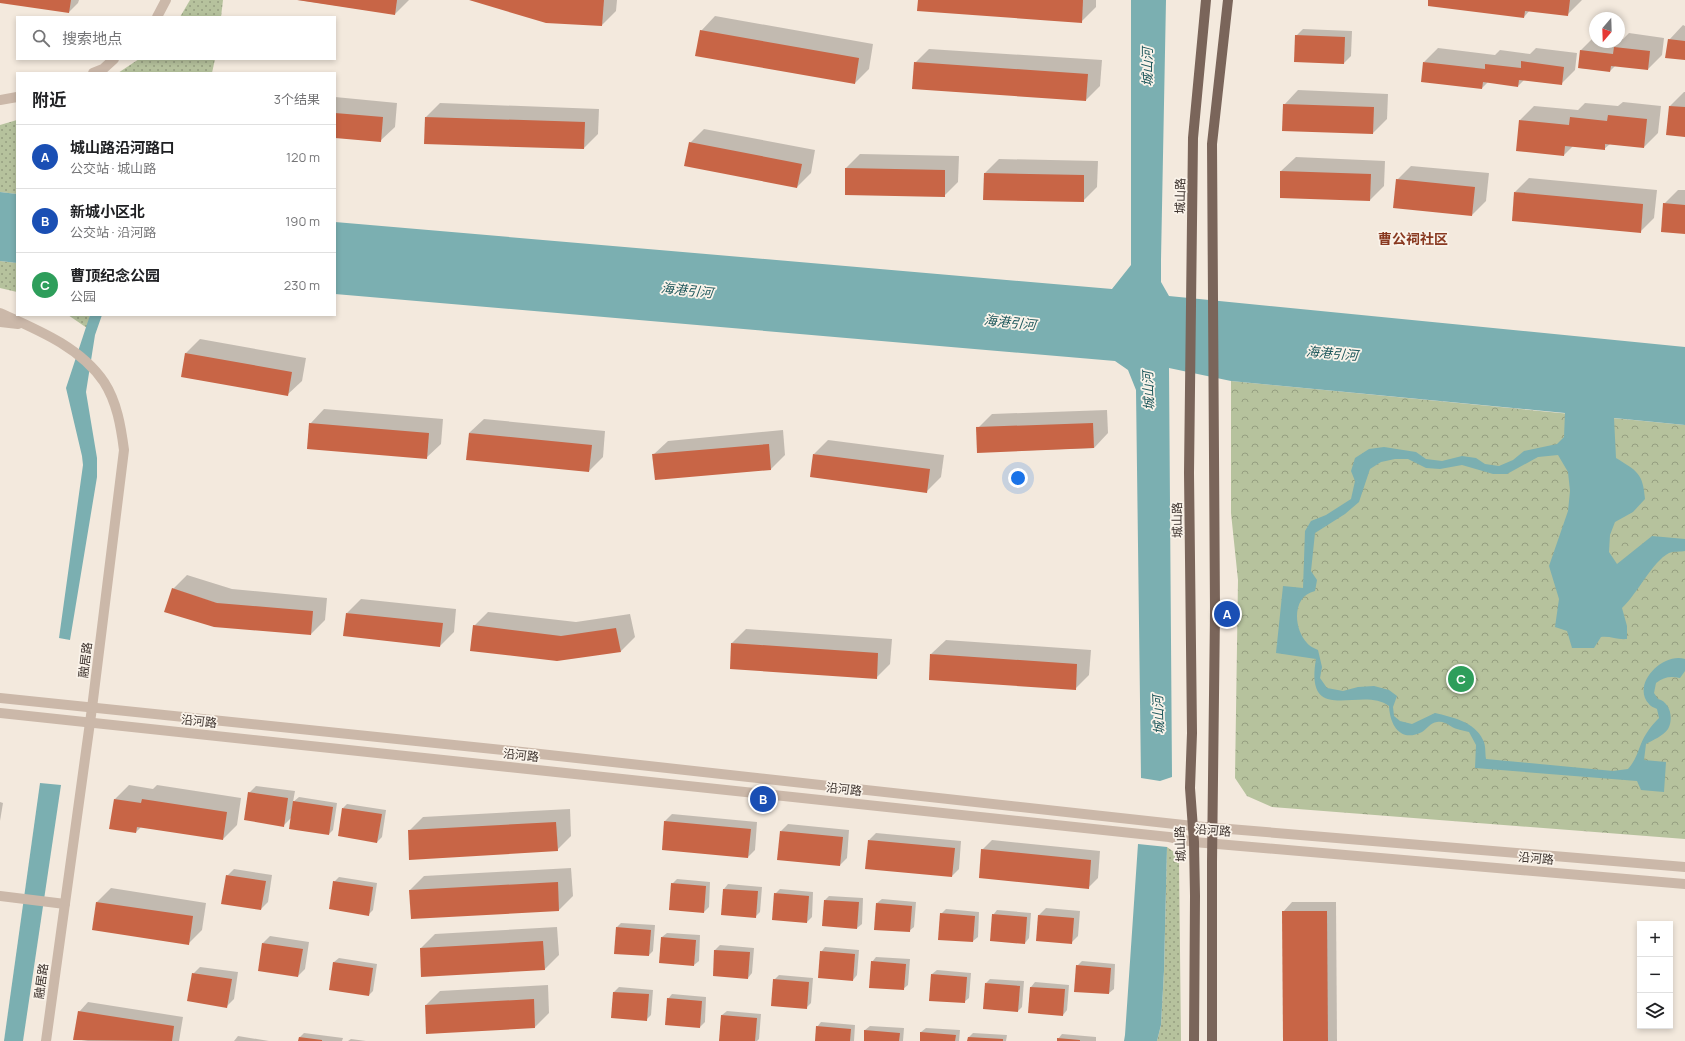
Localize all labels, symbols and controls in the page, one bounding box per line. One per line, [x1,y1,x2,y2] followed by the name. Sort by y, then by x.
[1589,12,1625,48] north arrow
[16,16,336,60] search box
[30,27,52,49] icon: search
[62,28,122,49] text: 搜索地点
[1138,45,1156,87] water label: 城山河
[32,88,66,111] text: 附近
[274,90,320,108] text: 3个结果
[70,137,175,158] text: 城山路沿河路口
[41,148,49,166] text: A
[286,148,320,166] text: 120 m
[70,159,156,177] text: 公交站 · 城山路
[1171,178,1189,214] street label: 城山路
[70,201,145,222] text: 新城小区北
[41,212,49,230] text: B
[285,212,320,230] text: 190 m
[70,223,156,241] text: 公交站 · 沿河路
[1378,229,1448,248] district label: 曹公祠社区
[70,265,160,286] text: 曹顶纪念公园
[40,276,50,294] text: C
[284,276,320,294] text: 230 m
[660,278,717,302] water label: 海港引河
[70,287,96,305] text: 公园
[983,310,1040,334] water label: 海港引河
[1305,342,1362,364] water label: 海港引河
[1138,368,1158,411] water label: 城山河
[1008,468,1028,488] your location
[1168,502,1186,538] street label: 城山路
[1214,599,1240,629] pin: A
[74,641,96,679] street label: 融居路
[1448,664,1474,694] pin: C
[1148,692,1168,735] water label: 城山河
[180,711,218,731] street label: 沿河路
[502,745,540,765] street label: 沿河路
[825,779,863,799] street label: 沿河路
[750,784,776,814] pin: B
[1194,820,1232,840] street label: 沿河路
[1171,826,1189,862] street label: 城山路
[1517,848,1555,868] street label: 沿河路
[1637,921,1673,1029] map controls
[1637,921,1673,957] button: +
[1637,957,1673,993] button: −
[30,962,52,1000] street label: 融居路
[1637,993,1673,1029] button: layers

